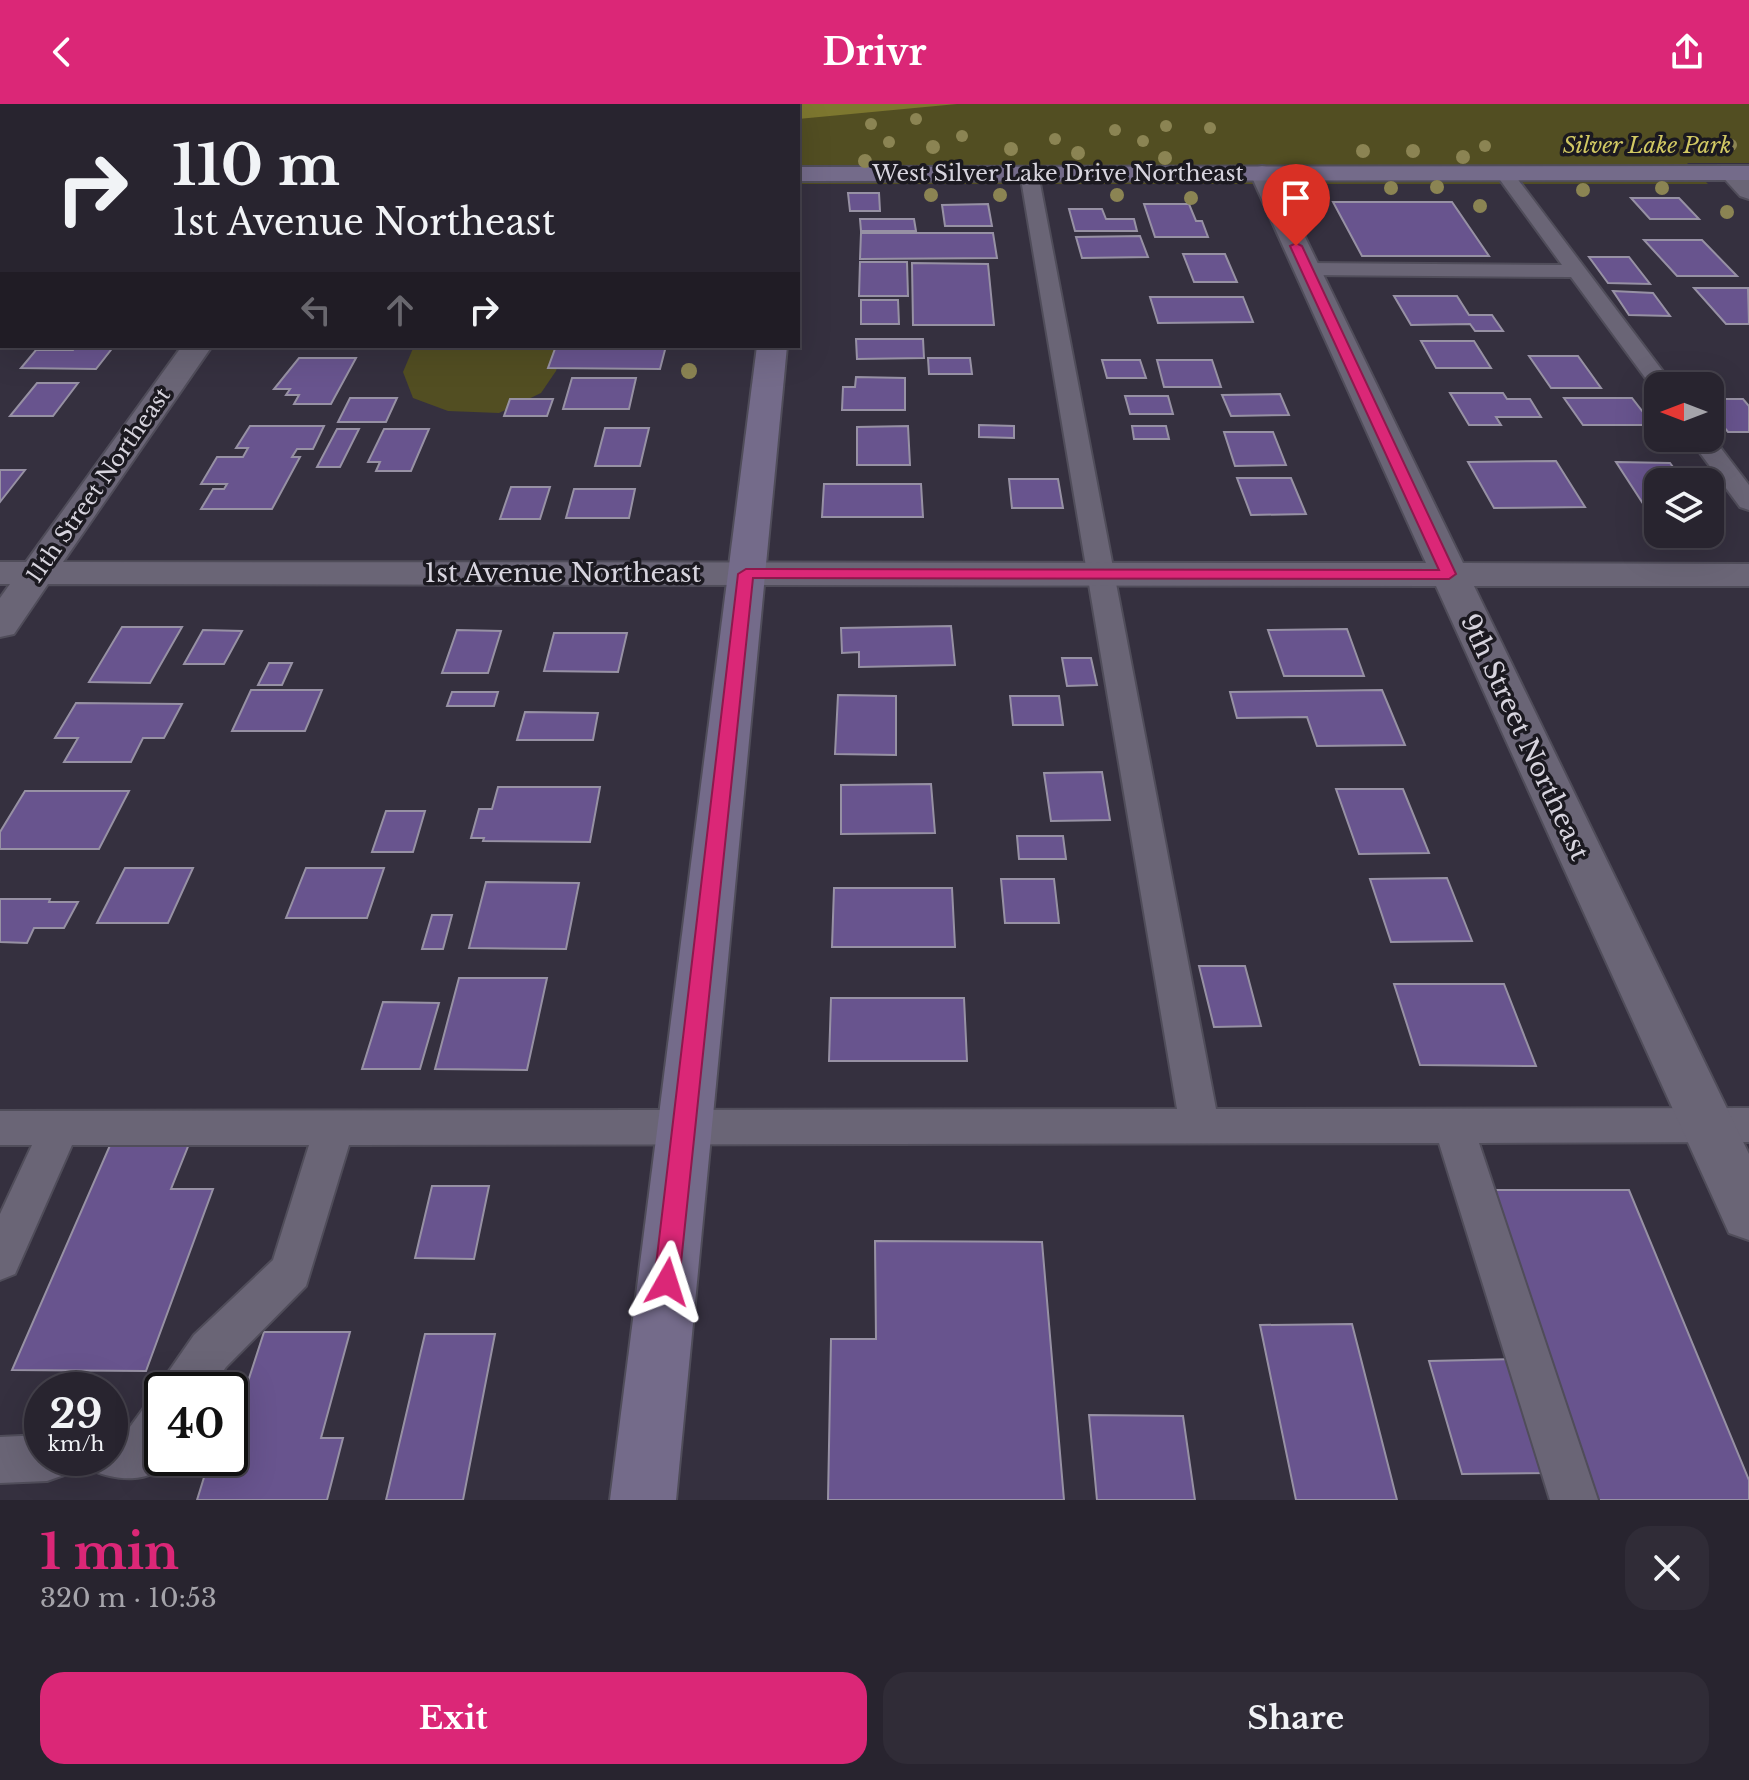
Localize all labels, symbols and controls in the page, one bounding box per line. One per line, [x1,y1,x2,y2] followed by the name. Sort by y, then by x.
[40,30,84,74] icon: back
[822,30,927,75] text: Drivr
[1665,30,1709,74] icon: share
[172,131,340,200] text: 110 m
[1563,132,1731,159] park label: Silver Lake Park
[40,136,144,240] icon: right
[871,160,1244,187] street label: West Silver Lake Drive Northeast
[1262,164,1330,246] pin
[1274,176,1318,220] icon: arrive
[172,200,555,245] text: 1st Avenue Northeast
[294,288,338,332] icon: left
[378,288,422,332] icon: ahead
[462,288,506,332] icon: right
[1644,372,1724,452] north arrow
[1644,372,1724,548] map controls
[21,382,177,588] street label: 11th Street Northeast
[1644,468,1724,548] button: layers
[425,557,702,589] street label: 1st Avenue Northeast
[1454,609,1596,865] street label: 9th Street Northeast
[625,1240,709,1324] position arrow
[144,1372,248,1476] speed limit sign: 40
[50,1389,103,1439] text: 29
[48,1432,104,1456] text: km/h
[40,1522,179,1582] text: 1 min
[1625,1526,1709,1610] button: close
[40,1582,217,1614] text: 320 m · 10:53
[40,1672,867,1764] button: Exit
[883,1672,1709,1764] button: Share

